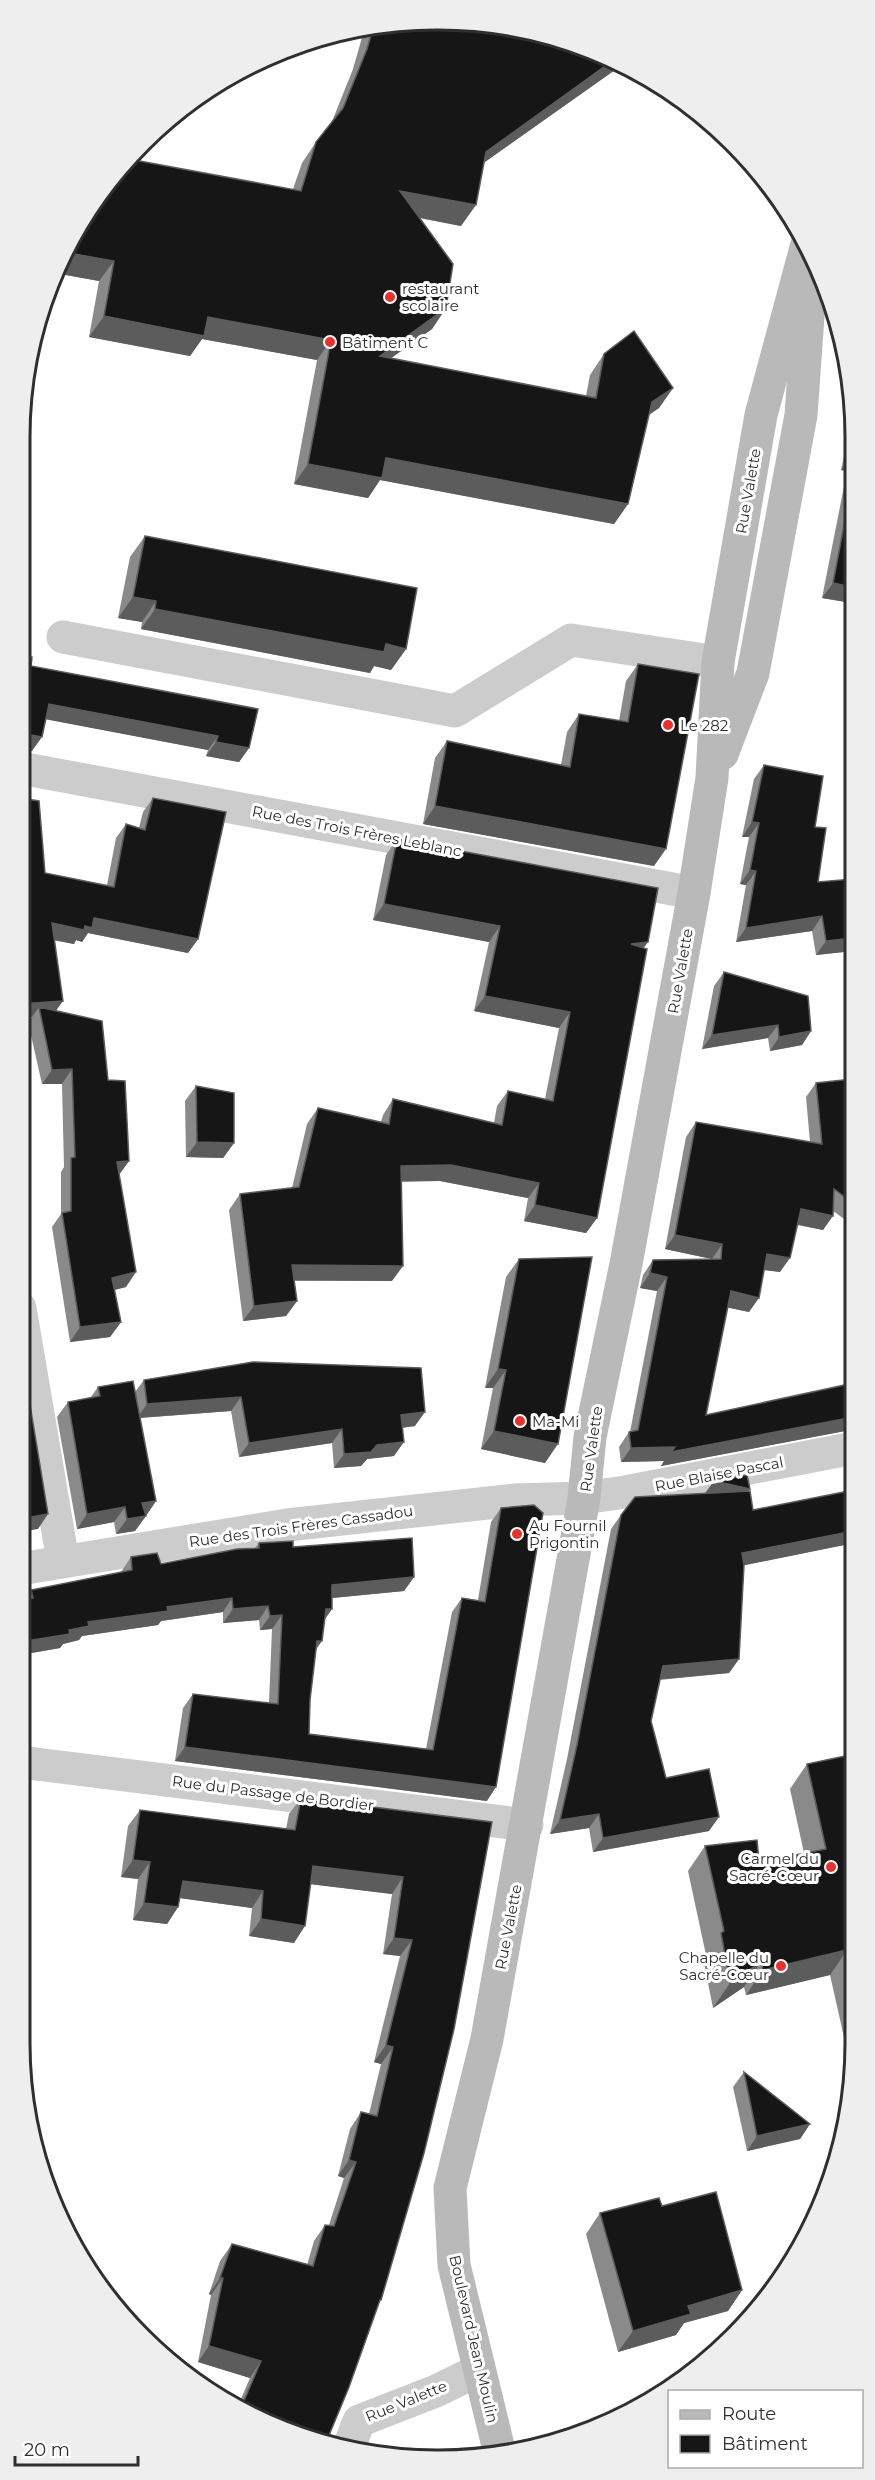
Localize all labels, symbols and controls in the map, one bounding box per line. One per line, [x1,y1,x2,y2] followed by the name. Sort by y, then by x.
[402,279,479,315] place label: restaurant scolaire
[383,290,397,304] marker: restaurant scolaire
[342,333,428,352] place label: Bâtiment C
[323,335,337,349] marker: Bâtiment C
[731,447,765,535] street label: Rue Valette
[680,716,728,735] place label: Le 282
[661,718,675,732] marker: Le 282
[251,801,463,861] street label: Rue des Trois Frères Leblanc
[663,927,697,1015] street label: Rue Valette
[576,1405,606,1493] street label: Rue Valette
[532,1412,579,1431] place label: Ma-Mi
[513,1414,527,1428] marker: Ma-Mi
[653,1452,785,1496] street label: Rue Blaise Pascal
[188,1501,414,1551] street label: Rue des Trois Frères Cassadou
[529,1516,606,1552] place label: Au Fournil Prigontin
[510,1527,524,1541] marker: Au Fournil Prigontin
[171,1771,375,1815] street label: Rue du Passage de Bordier
[729,1849,819,1885] place label: Carmel du Sacré-Cœur
[824,1860,838,1874] marker: Carmel du Sacré-Cœur
[490,1883,526,1971] street label: Rue Valette
[679,1948,769,1984] place label: Chapelle du Sacré-Cœur
[774,1959,788,1973] marker: Chapelle du Sacré-Cœur
[445,2253,503,2425] street label: Boulevard Jean Moulin
[362,2376,450,2426] street label: Rue Valette
[668,2390,863,2468] legend
[722,2403,776,2425] text: Route
[15,2429,138,2467] scale bar
[722,2433,808,2455] text: Bâtiment
[24,2439,70,2461] text: 20 m

